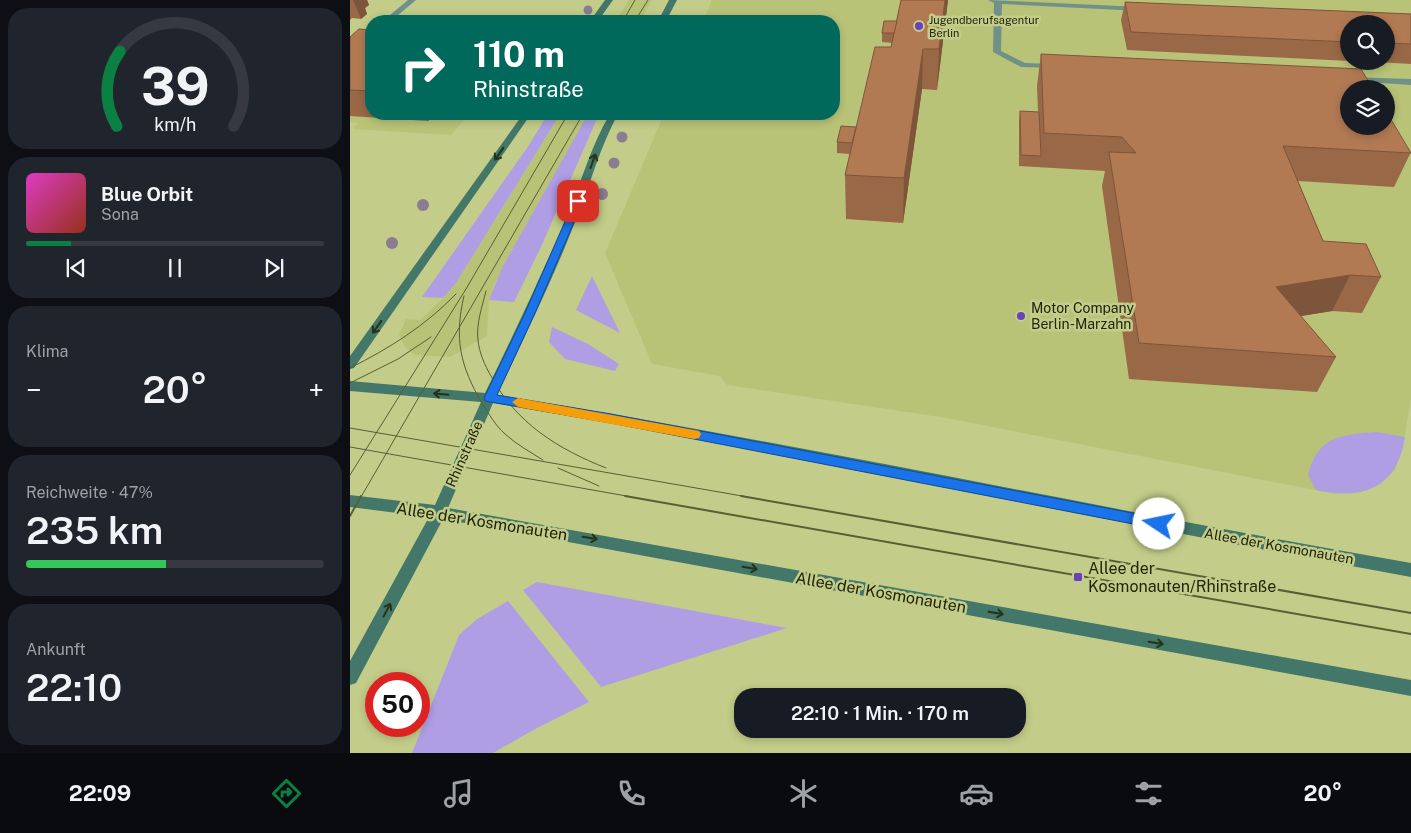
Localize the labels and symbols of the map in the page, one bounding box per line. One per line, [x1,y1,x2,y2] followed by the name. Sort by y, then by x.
[929,14,1039,39] place label: Jugendberufsagentur Berlin
[913,20,925,32] marker: Jugendberufsagentur Berlin
[494,146,504,160] one-way arrow
[589,153,598,169] one-way arrow
[557,180,599,222] pin
[1031,300,1134,332] place label: Motor Company Berlin-Marzahn
[1015,310,1027,322] marker: Motor Company Berlin-Marzahn
[371,320,382,333] one-way arrow
[433,389,449,398] one-way arrow
[442,418,486,489] street label: Rhinstraße
[1132,497,1184,549] position arrow
[395,499,569,544] street label: Allee der Kosmonauten
[1203,525,1355,567] street label: Allee der Kosmonauten
[582,534,598,544] one-way arrow
[1088,559,1276,596] place label: Allee der Kosmonauten/Rhinstraße
[742,563,758,573] one-way arrow
[794,568,968,617] street label: Allee der Kosmonauten
[1072,571,1084,583] marker: Allee der Kosmonauten/Rhinstraße
[382,602,392,617] one-way arrow
[987,609,1003,619] one-way arrow
[1147,638,1163,648] one-way arrow
[365,672,430,737] speed limit sign: 50

